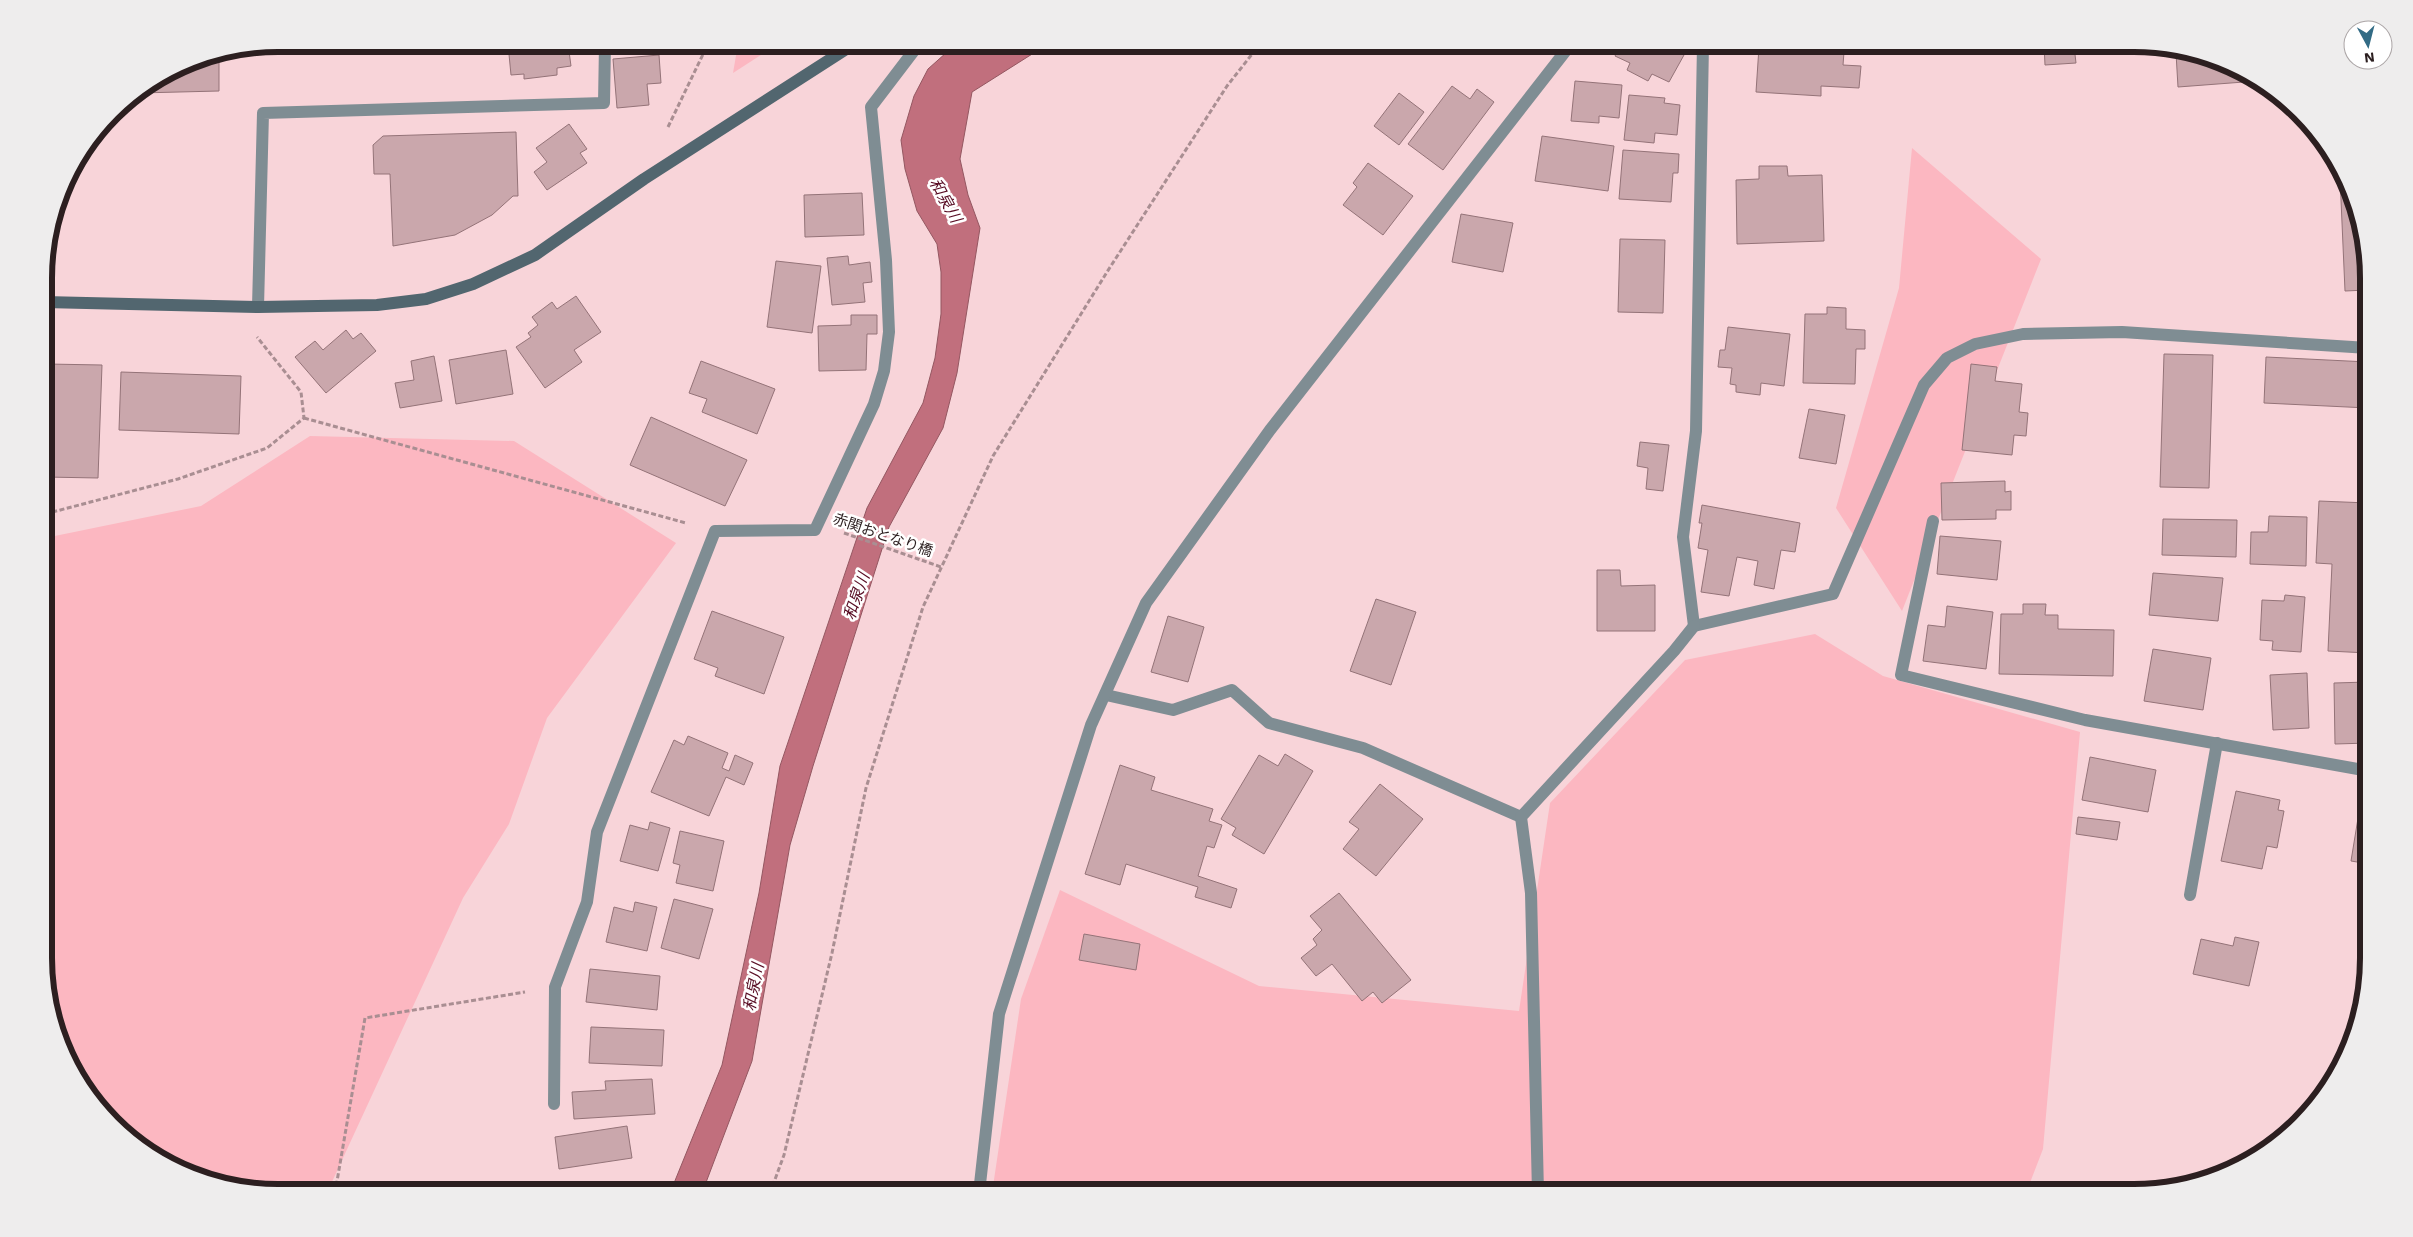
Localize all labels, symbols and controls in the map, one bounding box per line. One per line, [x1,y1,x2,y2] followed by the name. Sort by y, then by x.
[2343,20,2393,70] north arrow
[2363,49,2376,66] text: N
[926,175,966,228] water label: 和泉川
[831,509,935,561] street label: 赤関おとなり橋
[840,568,874,622] water label: 和泉川
[740,960,768,1012] water label: 和泉川

